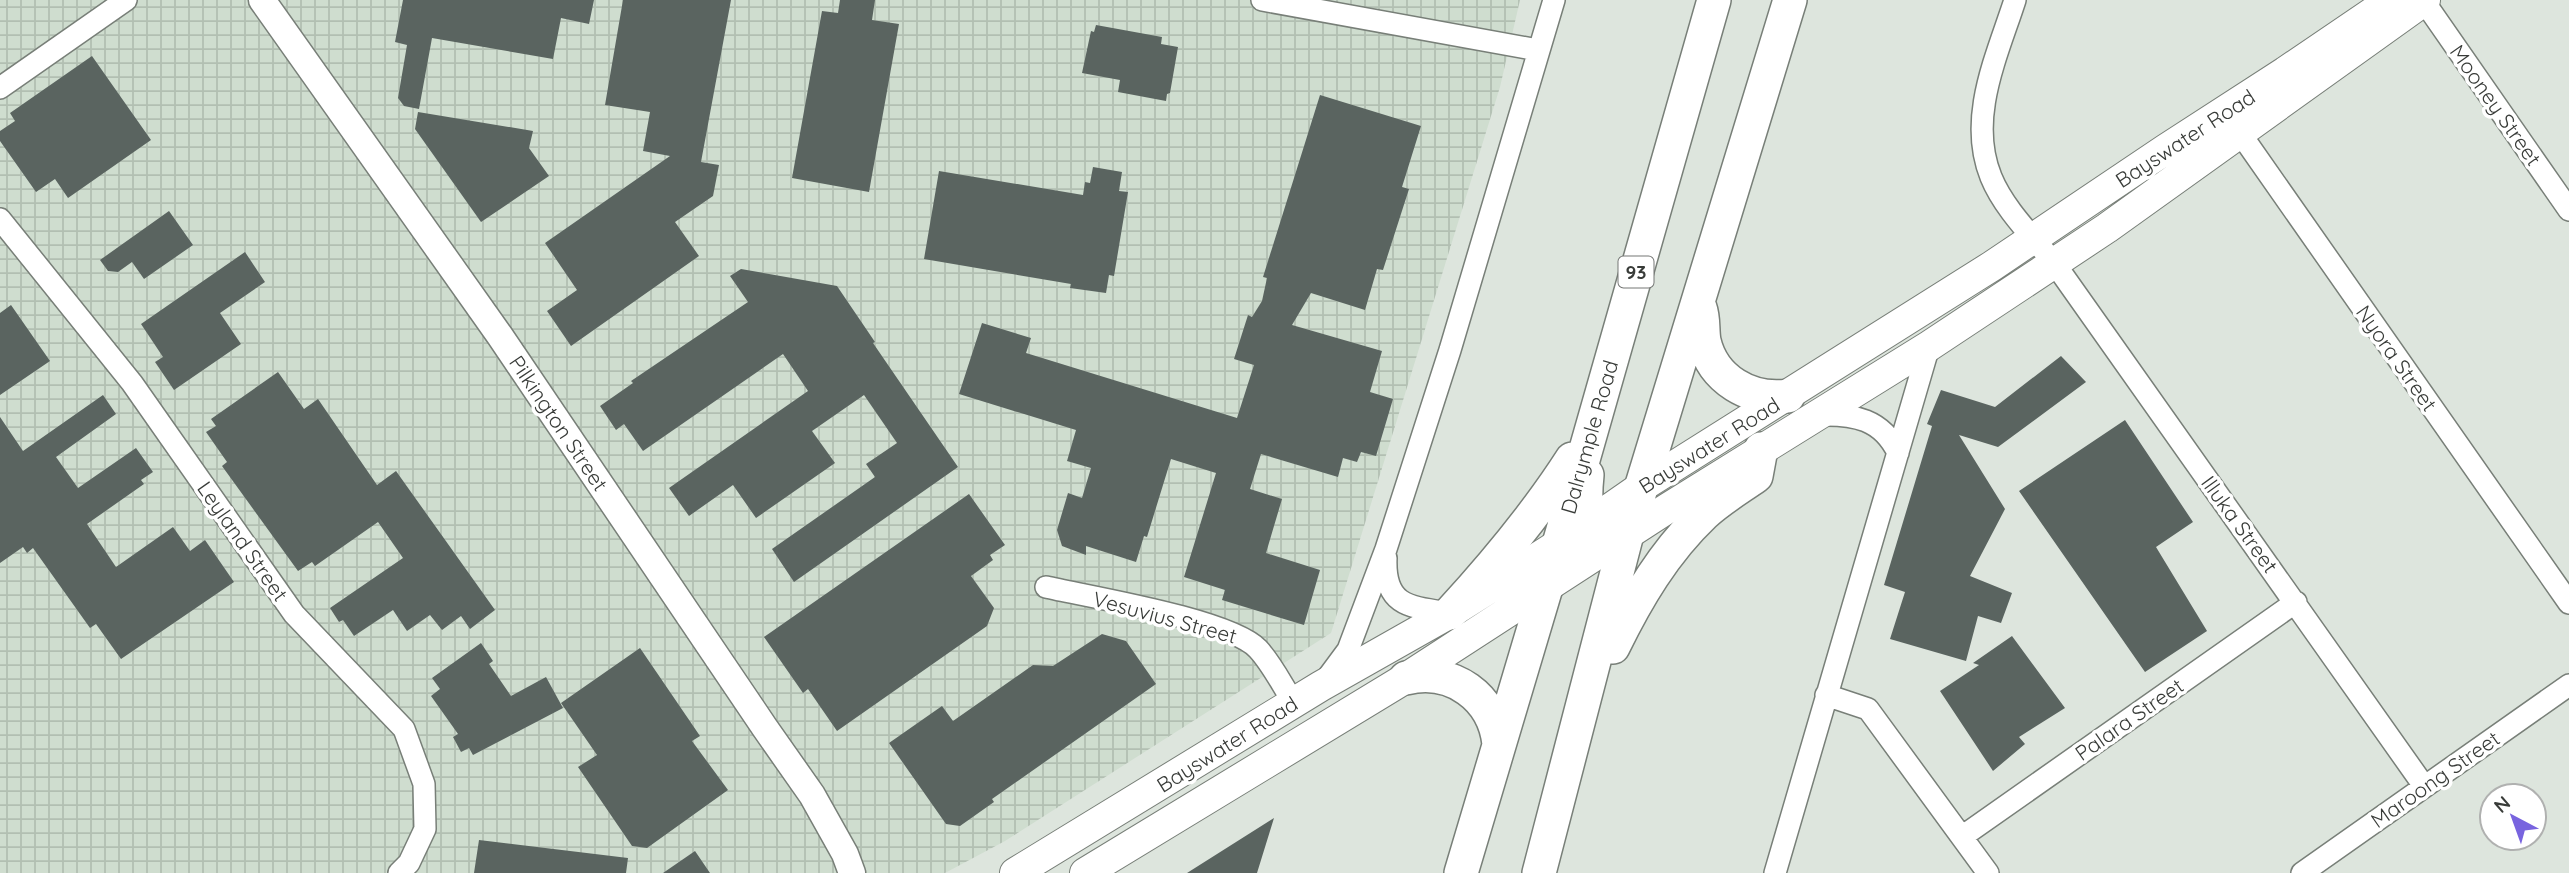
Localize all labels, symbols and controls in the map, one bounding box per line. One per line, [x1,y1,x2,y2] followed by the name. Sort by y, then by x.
[2445,40,2547,170] street label: Mooney Street
[2110,83,2260,193] street label: Bayswater Road
[1618,256,1654,288] road number: 93
[2351,300,2443,416] street label: Nyora Street
[504,350,614,496] street label: Pilkington Street
[1555,357,1623,517] street label: Dalrymple Road
[1634,391,1784,499] street label: Bayswater Road
[2196,470,2284,578] street label: Illuka Street
[192,476,294,606] street label: Leyland Street
[1090,585,1240,649] street label: Vesuvius Street
[2070,672,2188,766] street label: Palara Street
[1152,690,1302,798] street label: Bayswater Road
[2366,725,2504,833] street label: Maroong Street
[2478,782,2548,852] north arrow
[2489,791,2515,818] text: N

